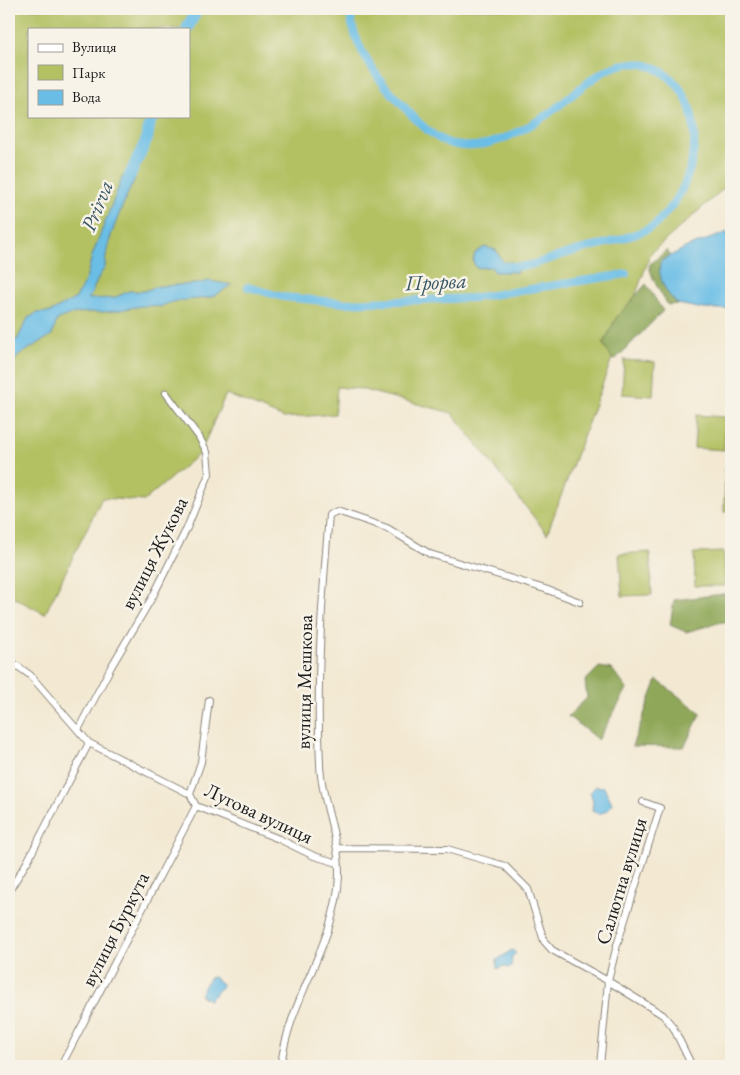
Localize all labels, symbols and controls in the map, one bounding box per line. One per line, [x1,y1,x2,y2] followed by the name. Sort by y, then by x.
[28,28,190,118] legend
[72,37,117,56] text: Вулиця
[72,63,105,82] text: Парк
[72,87,101,106] text: Вода
[74,176,119,235] water label: Prirva
[403,266,467,297] water label: Прорва
[115,492,194,614] street label: вулиця Жукова
[290,614,318,750] street label: вулиця Мешкова
[201,777,317,849] street label: Лугова вулиця
[589,814,653,948] street label: Салютна вулиця
[75,867,155,991] street label: вулиця Буркута

